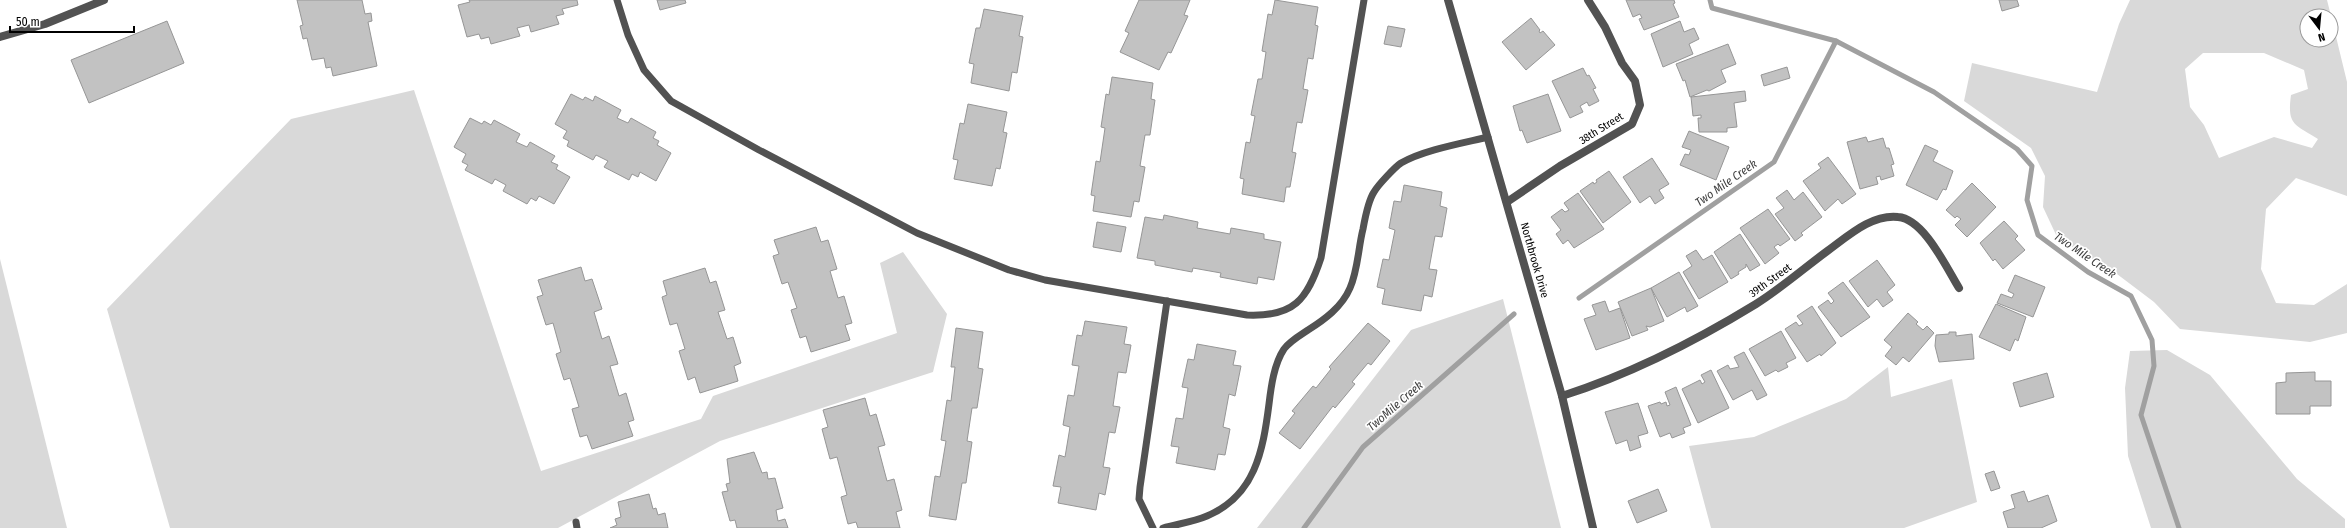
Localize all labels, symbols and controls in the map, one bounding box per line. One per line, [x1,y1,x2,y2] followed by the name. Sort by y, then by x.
[10,8,134,34] scale bar
[2299,8,2339,48] north arrow
[16,15,40,29] text: 50 m
[2317,30,2327,44] text: N
[1577,110,1626,147] street label: 38th Street
[1692,157,1760,209] water label: Two Mile Creek
[1518,221,1551,299] street label: Northbrook Drive
[2051,229,2119,281] water label: Two Mile Creek
[1747,260,1794,300] street label: 39th Street
[1364,378,1426,434] water label: TwoMile Creek

